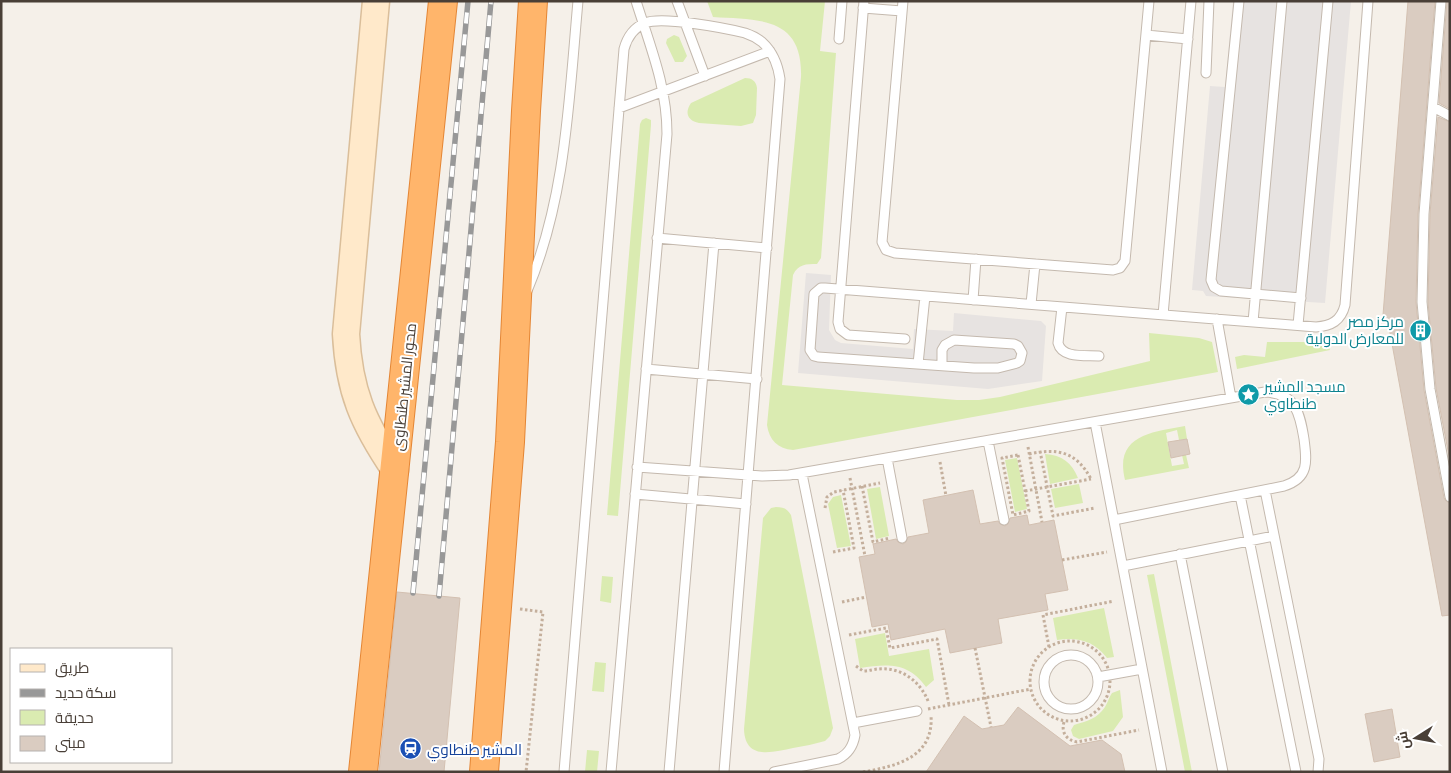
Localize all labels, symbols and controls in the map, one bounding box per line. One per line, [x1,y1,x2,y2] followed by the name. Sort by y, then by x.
[1306,313,1404,349] place label: مركز مصر للمعارض الدولية
[1408,318,1432,342] building icon: مركز مصر للمعارض الدولية
[389,322,421,452] street label: محور المشير طنطاوى
[1263,378,1346,416] place label: مسجد المشير طنطاوي
[1236,383,1260,407] place icon: مسجد المشير طنطاوي
[10,648,172,763] legend
[55,659,89,678] text: طريق
[55,684,116,701] text: سكة حديد
[55,709,94,726] text: حديقة
[1391,713,1441,763] north arrow
[1394,730,1414,751] text: ش
[55,734,86,753] text: مبنى
[399,737,423,761] station icon: المشير طنطاوي
[427,741,522,762] place label: المشير طنطاوي

